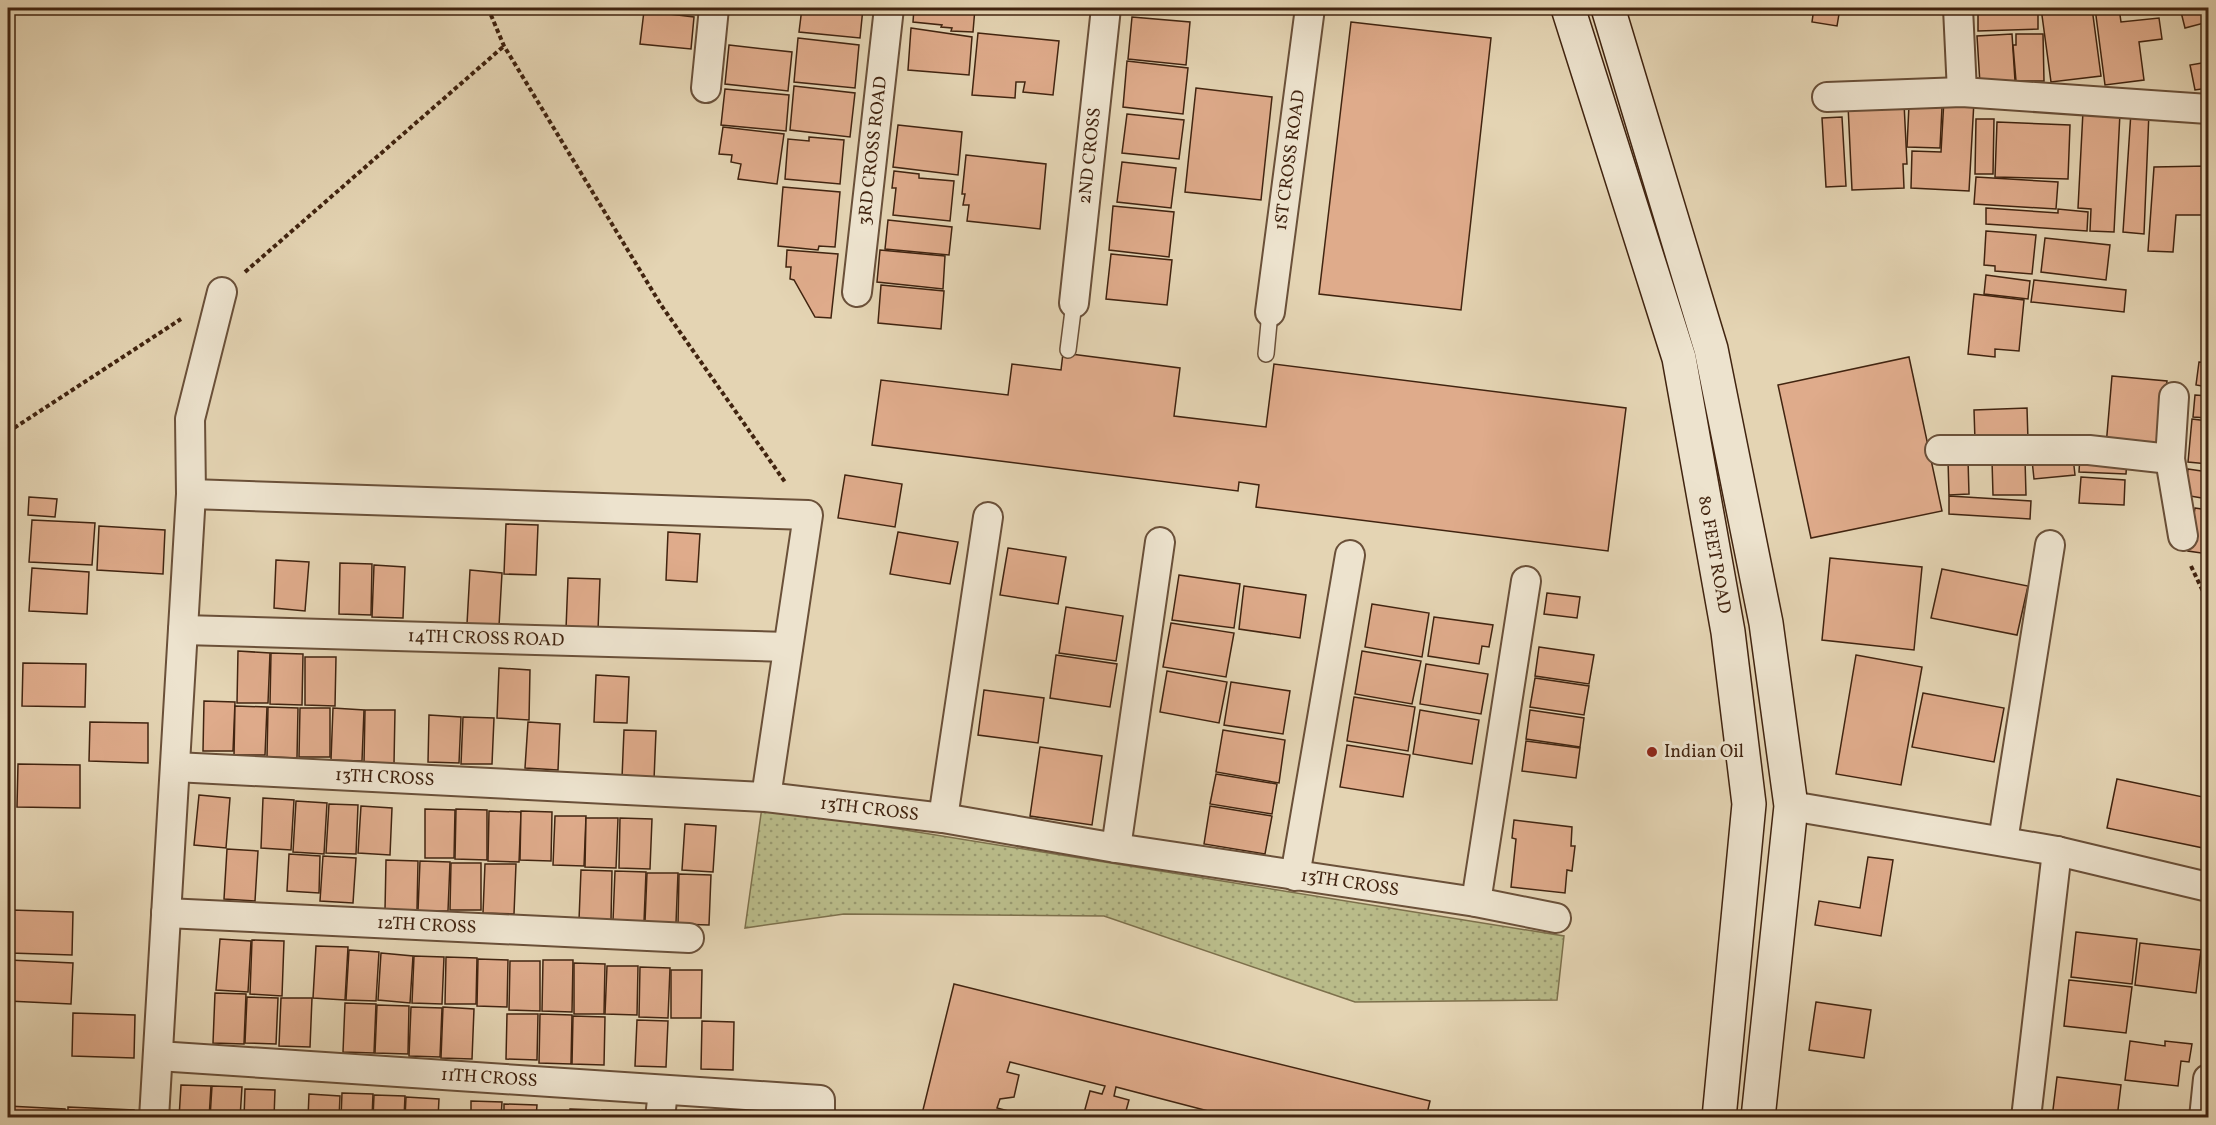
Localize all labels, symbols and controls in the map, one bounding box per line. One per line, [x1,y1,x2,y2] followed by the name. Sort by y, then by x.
[852,75,894,227] street label: 3RD CROSS ROAD
[1268,89,1312,232] street label: 1ST CROSS ROAD
[1072,106,1108,205] street label: 2ND CROSS
[1691,494,1737,616] street label: 80 FEET ROAD
[407,624,565,653] street label: 14TH CROSS ROAD
[1664,740,1744,765] place label: Indian Oil
[1645,745,1659,759] marker: Indian Oil
[334,763,435,793] street label: 13TH CROSS
[819,791,920,828] street label: 13TH CROSS
[1299,863,1401,903] street label: 13TH CROSS
[376,911,477,940] street label: 12TH CROSS
[440,1062,538,1094] street label: 11TH CROSS

